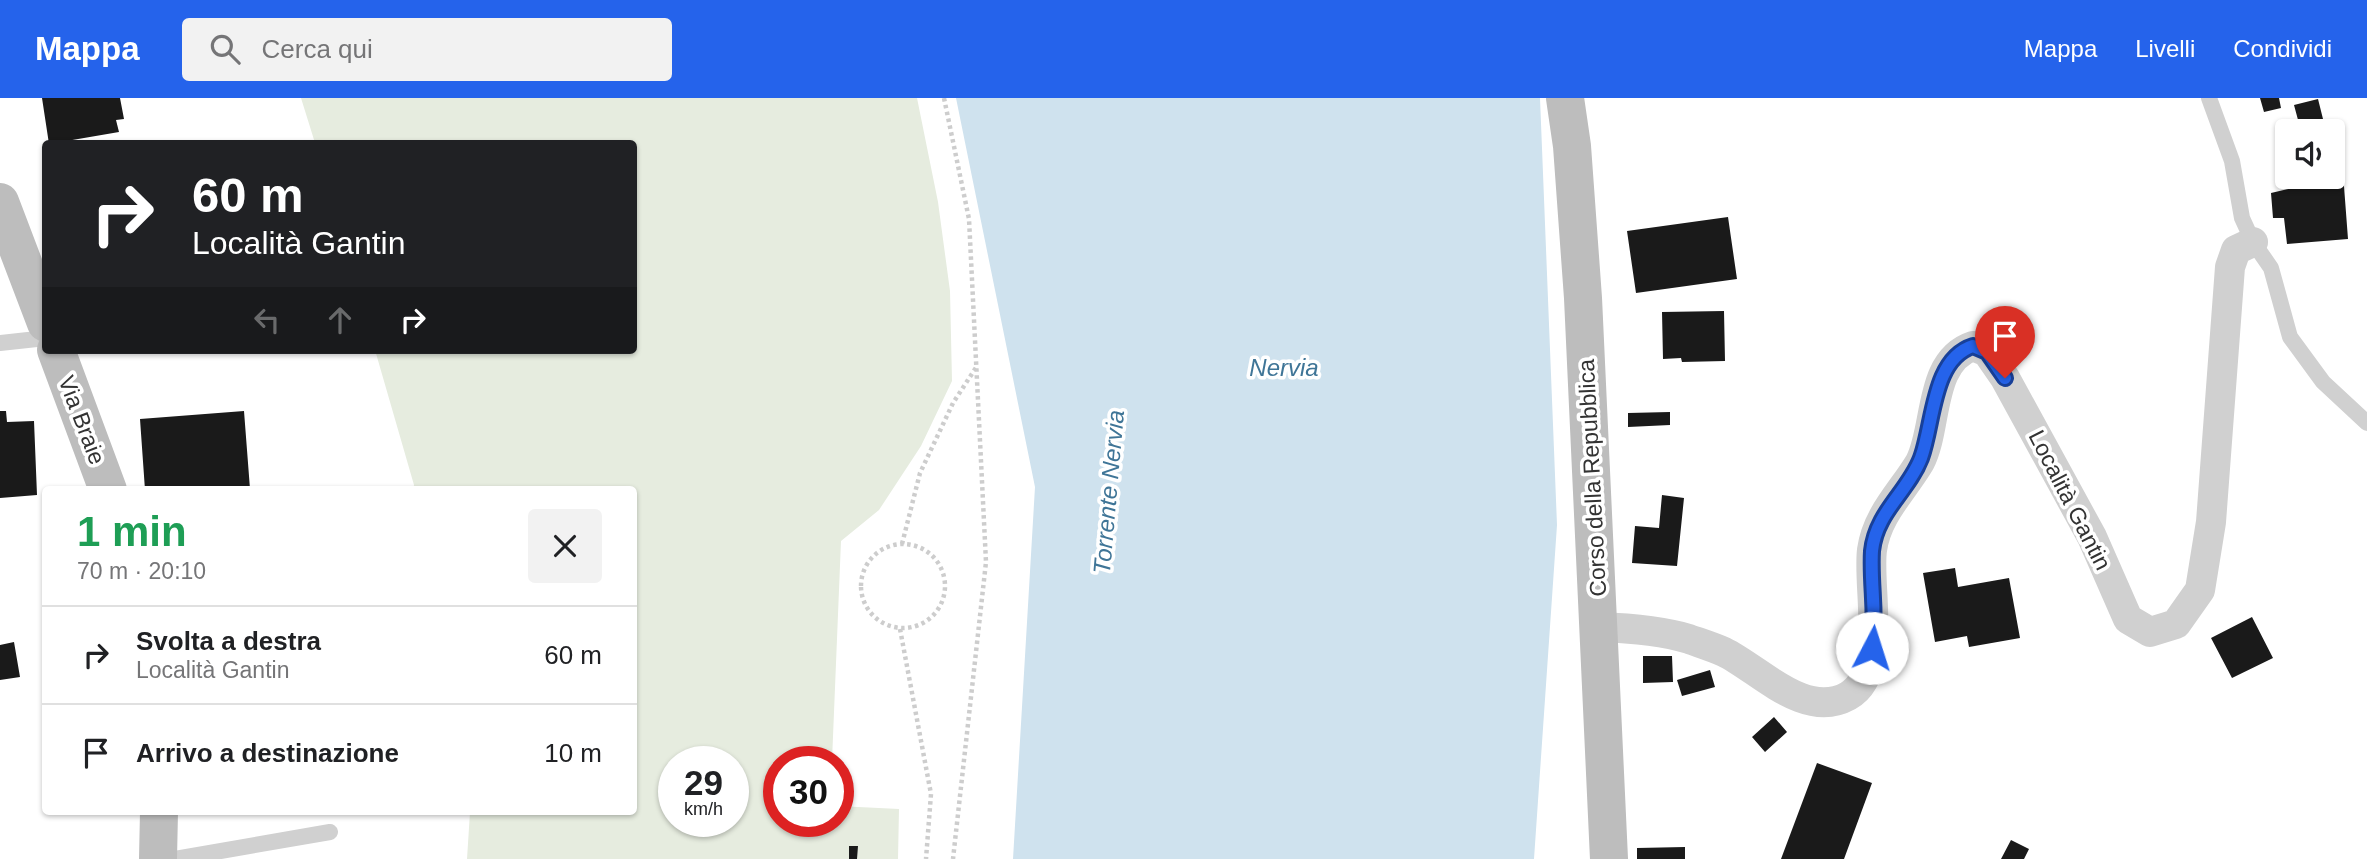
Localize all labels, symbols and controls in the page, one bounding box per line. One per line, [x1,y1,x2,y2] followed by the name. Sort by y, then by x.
[182,18,672,81] search box
[35,30,140,67] text: Mappa
[206,30,244,68] icon: search
[262,34,373,64] text: Cerca qui
[2024,35,2097,62] text: Mappa
[2135,35,2195,62] text: Livelli
[2233,35,2332,62] text: Condividi
[2275,119,2345,189] map controls
[2275,119,2345,189] button: sound
[77,168,168,259] icon: right
[192,168,304,222] text: 60 m
[192,225,405,261] text: Località Gantin
[248,301,286,339] icon: left
[321,301,359,339] icon: ahead
[394,301,432,339] icon: right
[1975,306,2035,378] pin
[1986,317,2024,355] icon: arrive
[1249,354,1319,381] water label: Nervia
[1573,358,1611,597] street label: Corso della Repubblica
[53,372,111,468] street label: Via Braie
[1088,409,1129,575] water label: Torrente Nervia
[2024,426,2116,574] street label: Località Gantin
[77,508,187,555] text: 1 min
[528,509,602,583] button: close
[77,558,206,584] text: 70 m · 20:10
[1835,611,1909,685] position arrow
[136,626,321,656] text: Svolta a destra
[77,636,115,674] icon: right
[544,640,602,670] text: 60 m
[136,657,289,683] text: Località Gantin
[77,734,115,772] icon: arrive
[136,738,399,768] text: Arrivo a destinazione
[544,738,602,768] text: 10 m
[763,746,854,837] speed limit sign: 30
[684,763,723,802] text: 29
[684,799,723,819] text: km/h

